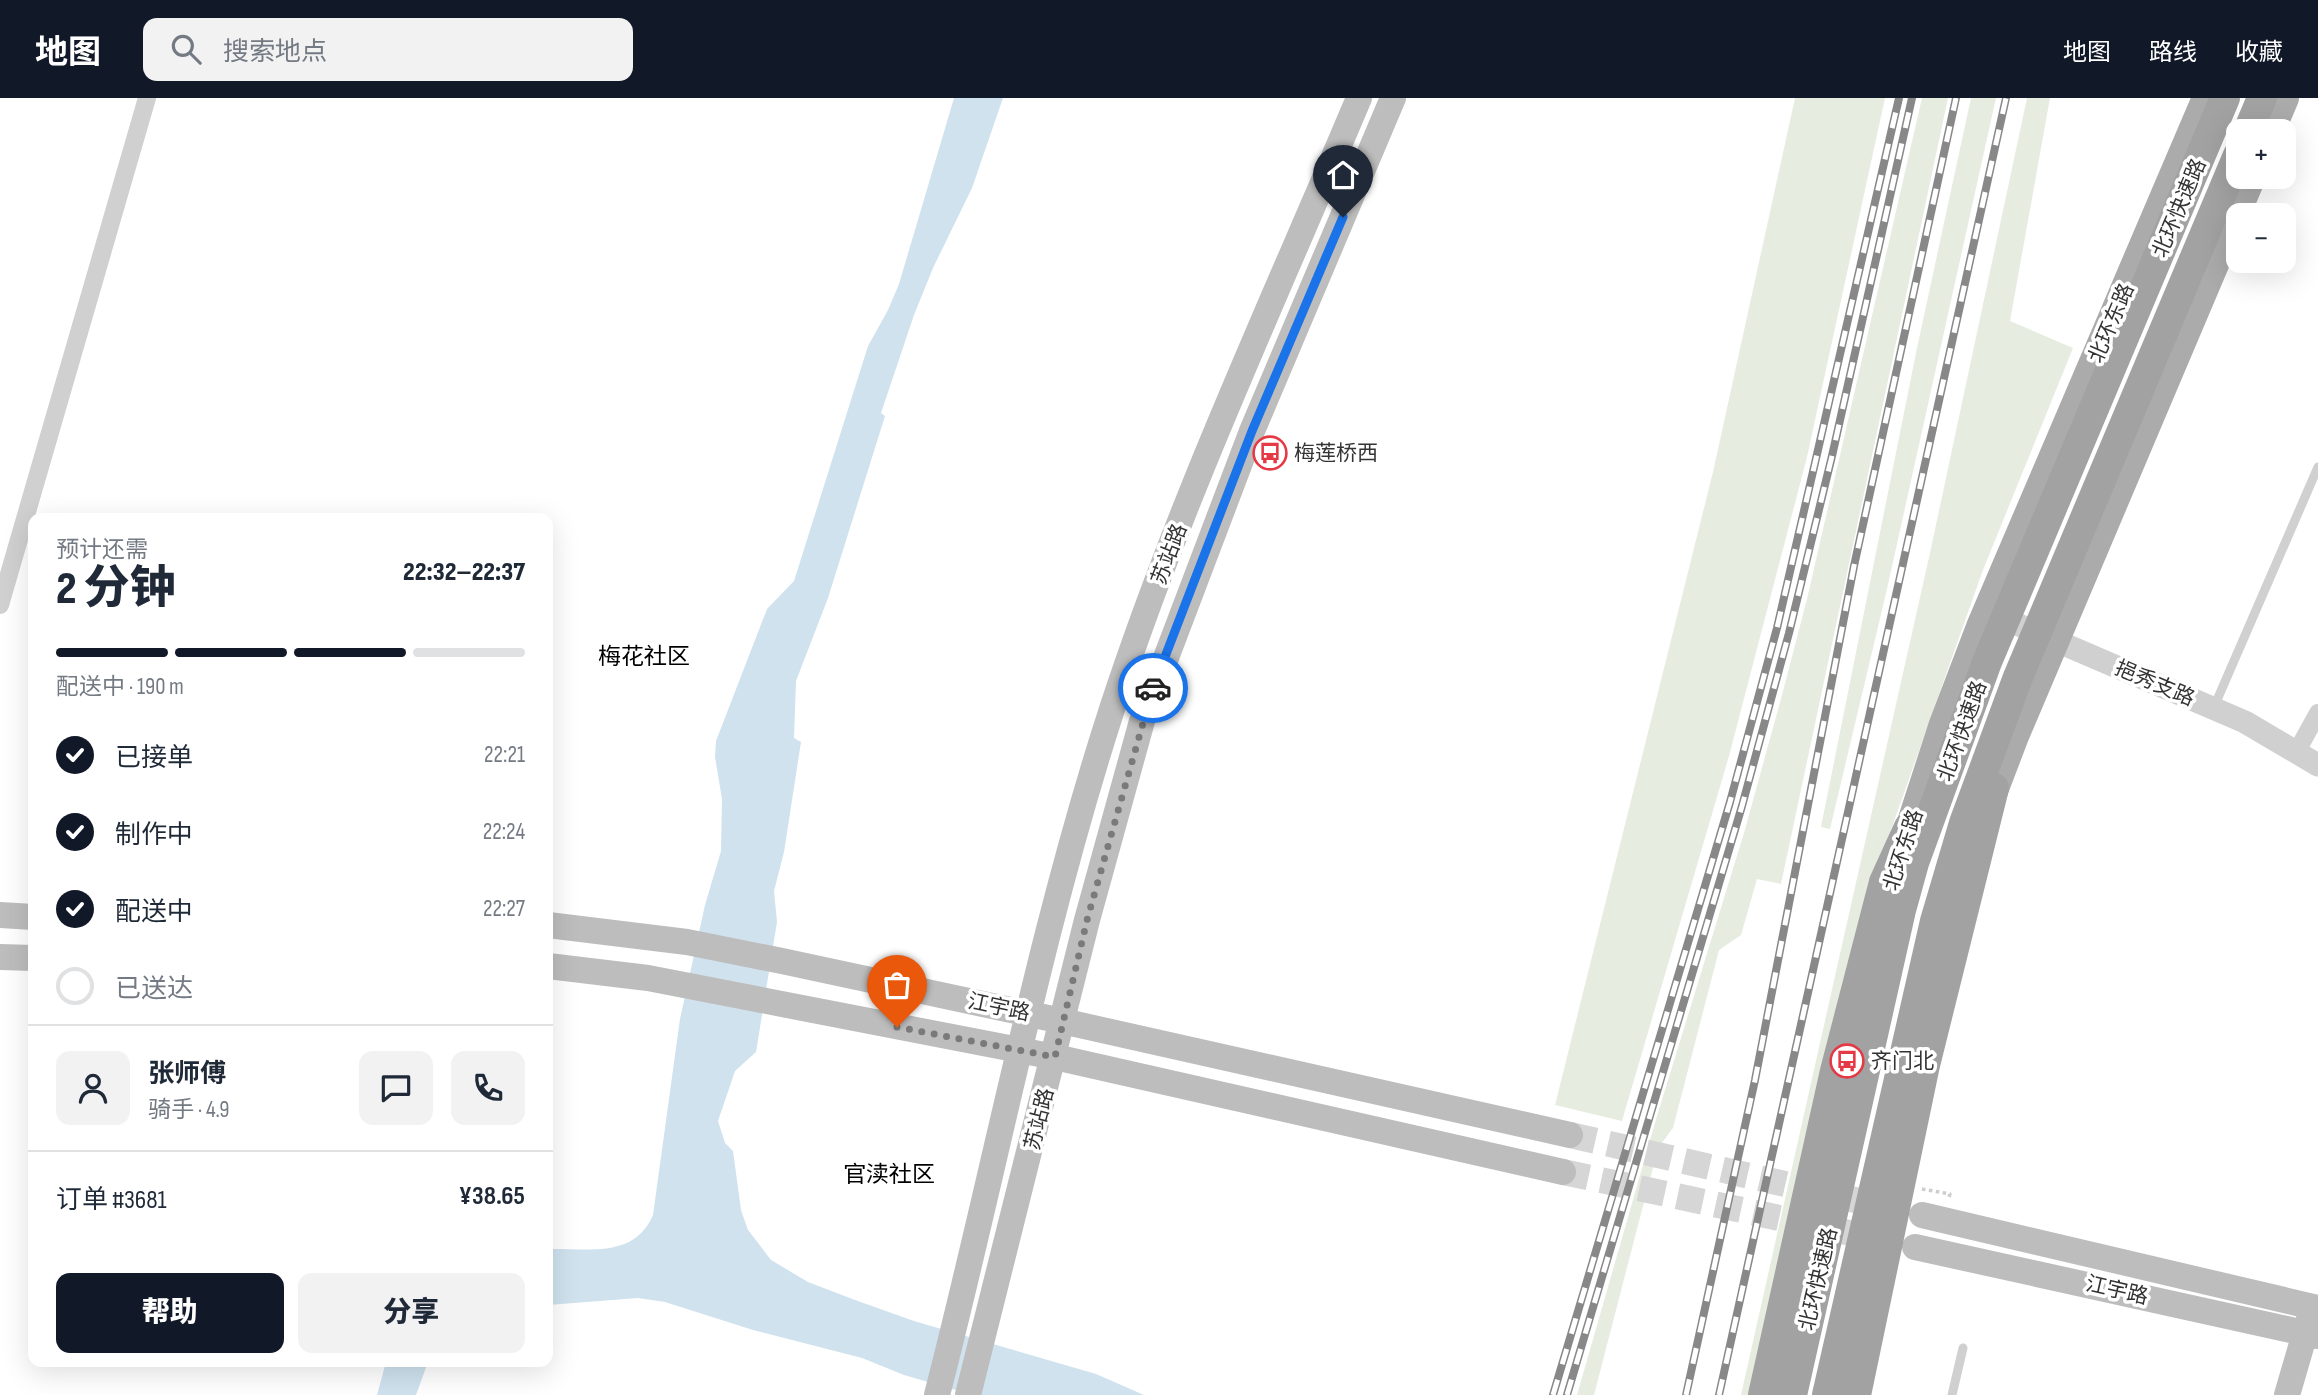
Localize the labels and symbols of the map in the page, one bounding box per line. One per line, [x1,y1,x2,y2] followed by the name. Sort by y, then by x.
[1313,145,1373,217] pin
[2147,155,2211,261] street label: 北环快速路
[2084,280,2139,367] street label: 北环东路
[1251,434,1289,472] bus stop icon: 梅莲桥西
[1294,441,1378,466] place label: 梅莲桥西
[1147,520,1192,588] street label: 苏站路
[598,643,690,671] district label: 梅花社区
[1118,653,1188,723] courier
[2111,656,2198,711] street label: 挹秀支路
[1933,678,1992,785] street label: 北环快速路
[1879,806,1928,894] street label: 北环东路
[867,955,927,1027] pin
[965,989,1032,1026] street label: 江宇路
[1828,1042,1866,1080] bus stop icon: 齐门北
[1871,1049,1934,1074] place label: 齐门北
[1020,1086,1059,1153] street label: 苏站路
[843,1161,935,1189] district label: 官渎社区
[1794,1225,1842,1333] street label: 北环快速路
[2083,1271,2150,1310] street label: 江宇路

